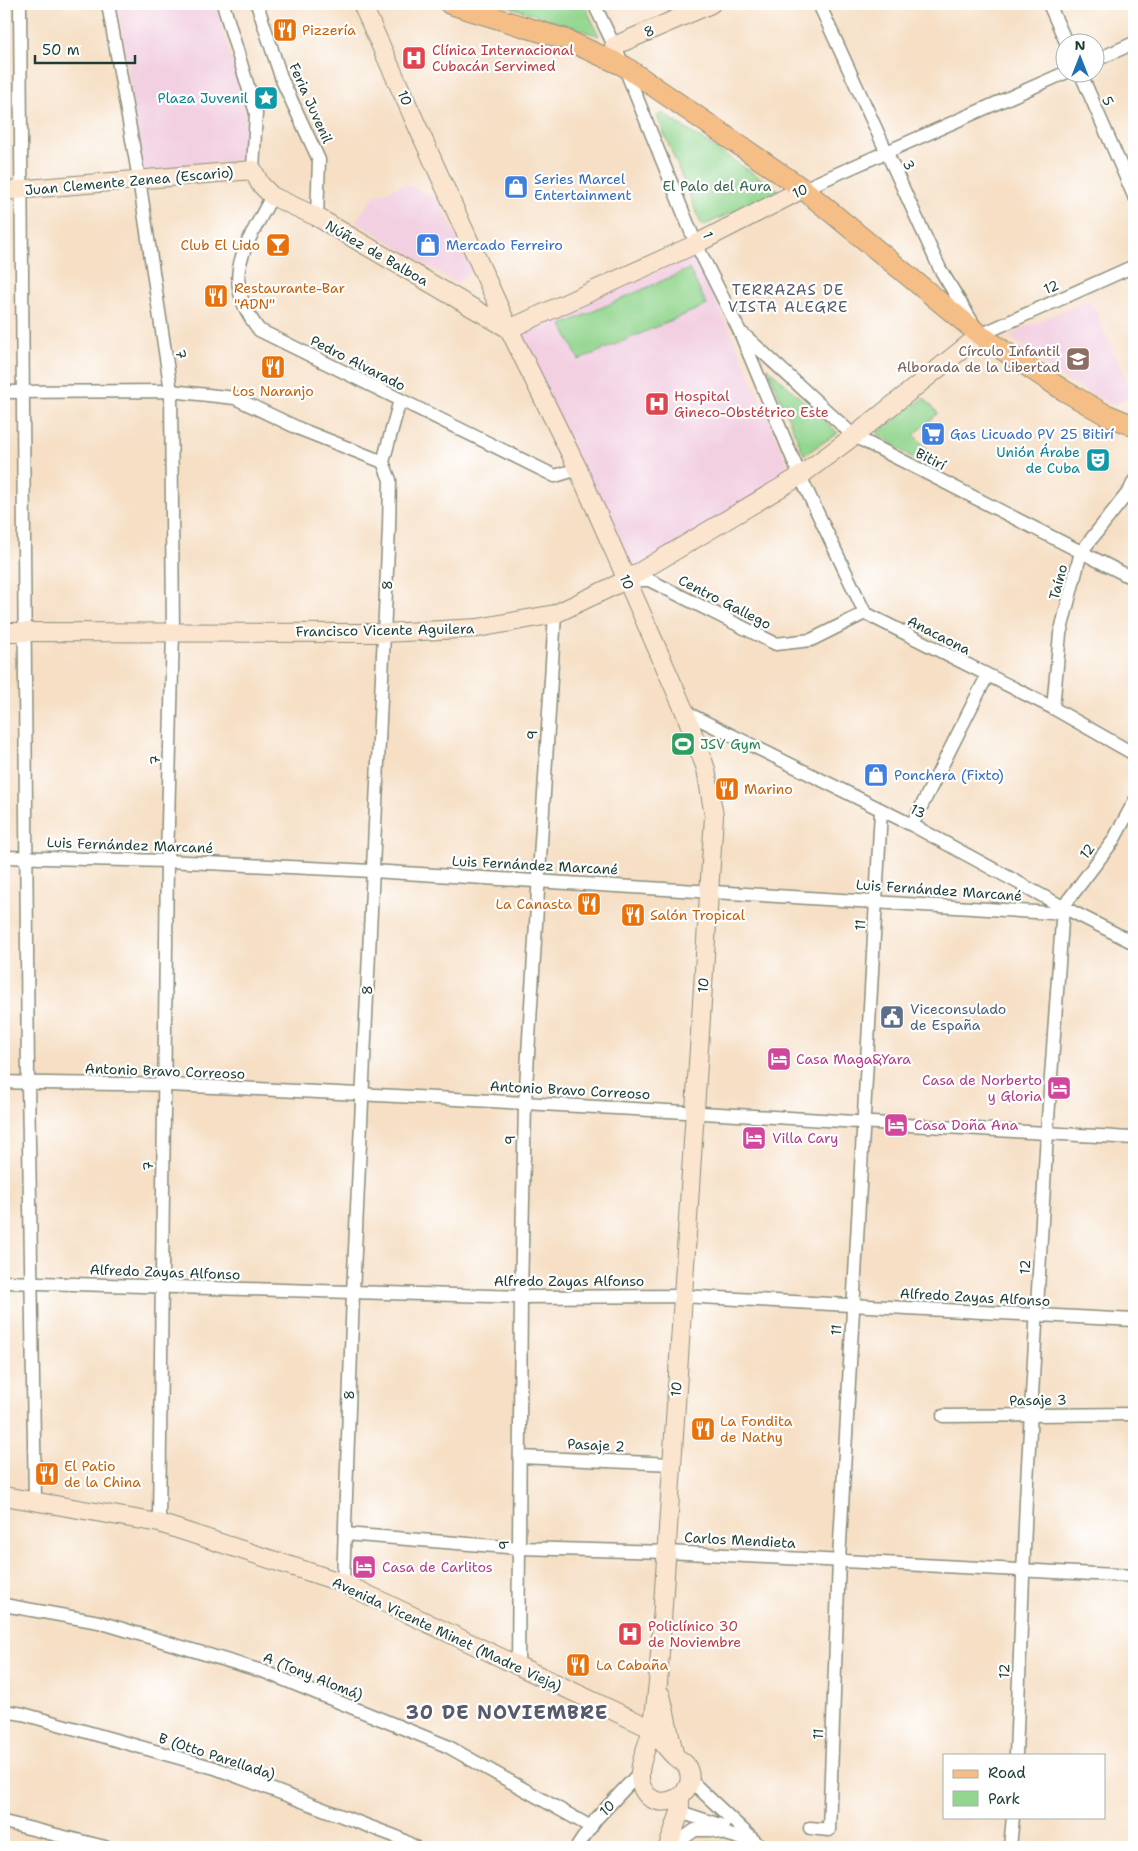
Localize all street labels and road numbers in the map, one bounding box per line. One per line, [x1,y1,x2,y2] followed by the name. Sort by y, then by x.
[641,21,657,41] street label: 8
[285,60,337,147] street label: Feria Juvenil
[394,87,416,109] street label: 10
[1098,93,1118,109] street label: 5
[899,157,919,173] street label: 3
[24,163,234,199] street label: Juan Clemente Zenea (Escario)
[789,180,811,202] street label: 10
[322,216,432,290] street label: Núñez de Balboa
[699,229,717,241] street label: 1
[1041,276,1061,298] street label: 12
[307,331,409,395] street label: Pedro Alvarado
[171,348,191,360] street label: 7
[913,444,949,474] street label: Bitirí
[1045,562,1071,602] street label: Taíno
[616,571,638,593] street label: 10
[676,571,774,633] street label: Centro Gallego
[378,580,396,590] street label: 8
[904,611,974,659] street label: Anacaona
[296,619,475,641] street label: Francisco Vicente Aguilera
[523,729,541,741] street label: 9
[146,755,164,765] street label: 7
[907,800,929,822] street label: 13
[46,833,214,857] street label: Luis Fernández Marcané
[1075,840,1099,862] street label: 12
[451,852,619,878] street label: Luis Fernández Marcané
[855,875,1023,905] street label: Luis Fernández Marcané
[851,919,869,931] street label: 11
[694,977,712,993] street label: 10
[358,985,376,995] street label: 8
[84,1059,246,1083] street label: Antonio Bravo Correoso
[489,1077,651,1103] street label: Antonio Bravo Correoso
[501,1135,519,1145] street label: 9
[139,1161,157,1171] street label: 7
[1016,1259,1034,1275] street label: 12
[89,1260,241,1284] street label: Alfredo Zayas Alfonso
[494,1272,644,1290] street label: Alfredo Zayas Alfonso
[899,1284,1051,1310] street label: Alfredo Zayas Alfonso
[827,1324,845,1336] street label: 11
[667,1381,685,1397] street label: 10
[340,1390,358,1400] street label: 8
[1009,1390,1067,1410] street label: Pasaje 3
[567,1435,625,1455] street label: Pasaje 2
[684,1528,796,1552] street label: Carlos Mendieta
[495,1540,513,1550] street label: 9
[329,1573,565,1695] street label: Avenida Vicente Minet (Madre Vieja)
[261,1648,365,1704] street label: A (Tony Alomá)
[995,1663,1013,1679] street label: 12
[809,1728,827,1740] street label: 11
[157,1729,277,1783] street label: B (Otto Parellada)
[595,1796,619,1820] street label: 10

